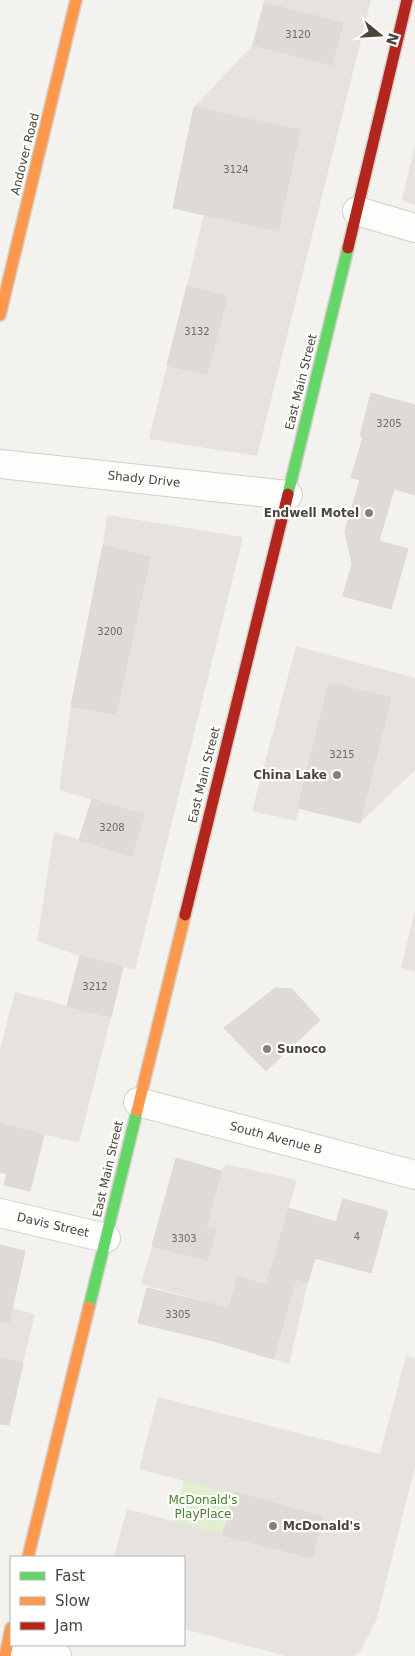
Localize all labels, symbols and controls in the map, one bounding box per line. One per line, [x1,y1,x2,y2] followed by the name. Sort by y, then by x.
[355,10,405,60] north arrow
[285,29,311,40] house number: 3120
[383,31,402,47] text: N
[8,111,42,197] street label: Andover Road
[223,164,249,175] house number: 3124
[184,326,210,337] house number: 3132
[282,332,320,432] street label: East Main Street
[376,418,402,429] house number: 3205
[107,468,181,490] street label: Shady Drive
[264,506,359,520] place label: Endwell Motel
[363,507,375,519] marker: Endwell Motel
[97,626,123,637] house number: 3200
[185,725,223,825] street label: East Main Street
[329,749,355,760] house number: 3215
[253,768,327,782] place label: China Lake
[331,769,343,781] marker: China Lake
[99,822,125,833] house number: 3208
[82,981,108,992] house number: 3212
[277,1042,326,1056] place label: Sunoco
[261,1043,273,1055] marker: Sunoco
[90,1119,126,1219] street label: East Main Street
[228,1119,324,1157] street label: South Avenue B
[16,1210,91,1240] street label: Davis Street
[354,1231,360,1242] house number: 4
[171,1233,197,1244] house number: 3303
[165,1309,191,1320] house number: 3305
[169,1493,238,1521] park label: McDonald's PlayPlace
[283,1519,360,1533] place label: McDonald's
[267,1520,279,1532] marker: McDonald's
[10,1556,185,1646] legend
[55,1567,85,1585] text: Fast
[55,1592,90,1610] text: Slow
[54,1617,83,1635] text: Jam

